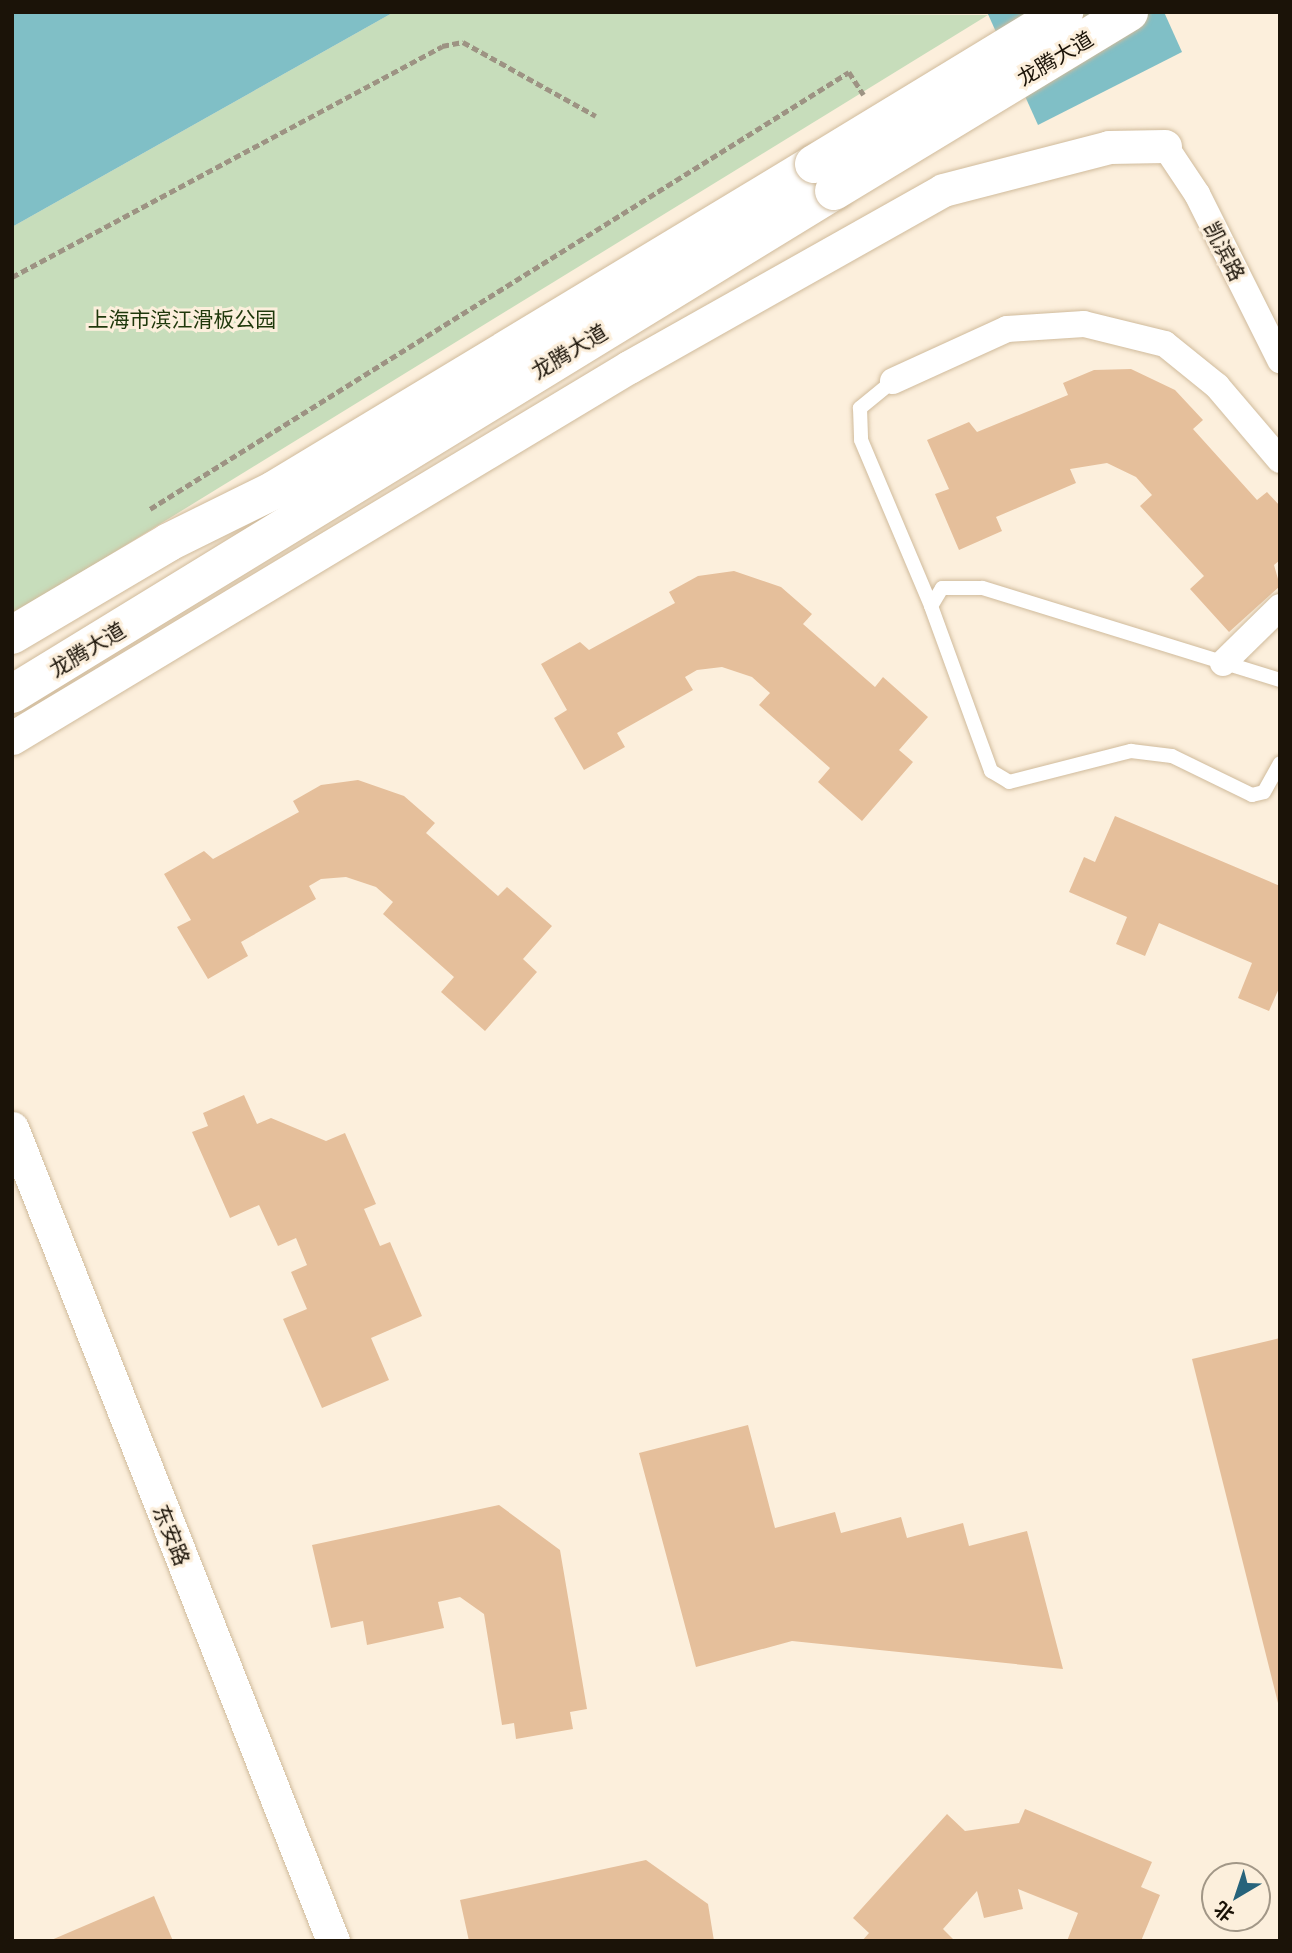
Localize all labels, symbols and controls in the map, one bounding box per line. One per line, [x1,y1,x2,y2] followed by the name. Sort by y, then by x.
[1013,26,1097,90] street label: 龙腾大道
[1199,217,1251,285] street label: 凯滨路
[88,306,276,332] park label: 上海市滨江滑板公园
[527,319,611,383] street label: 龙腾大道
[45,617,129,681] street label: 龙腾大道
[149,1501,195,1569] street label: 东安路
[1201,1862,1271,1932] north arrow
[1208,1896,1240,1928] text: 北

